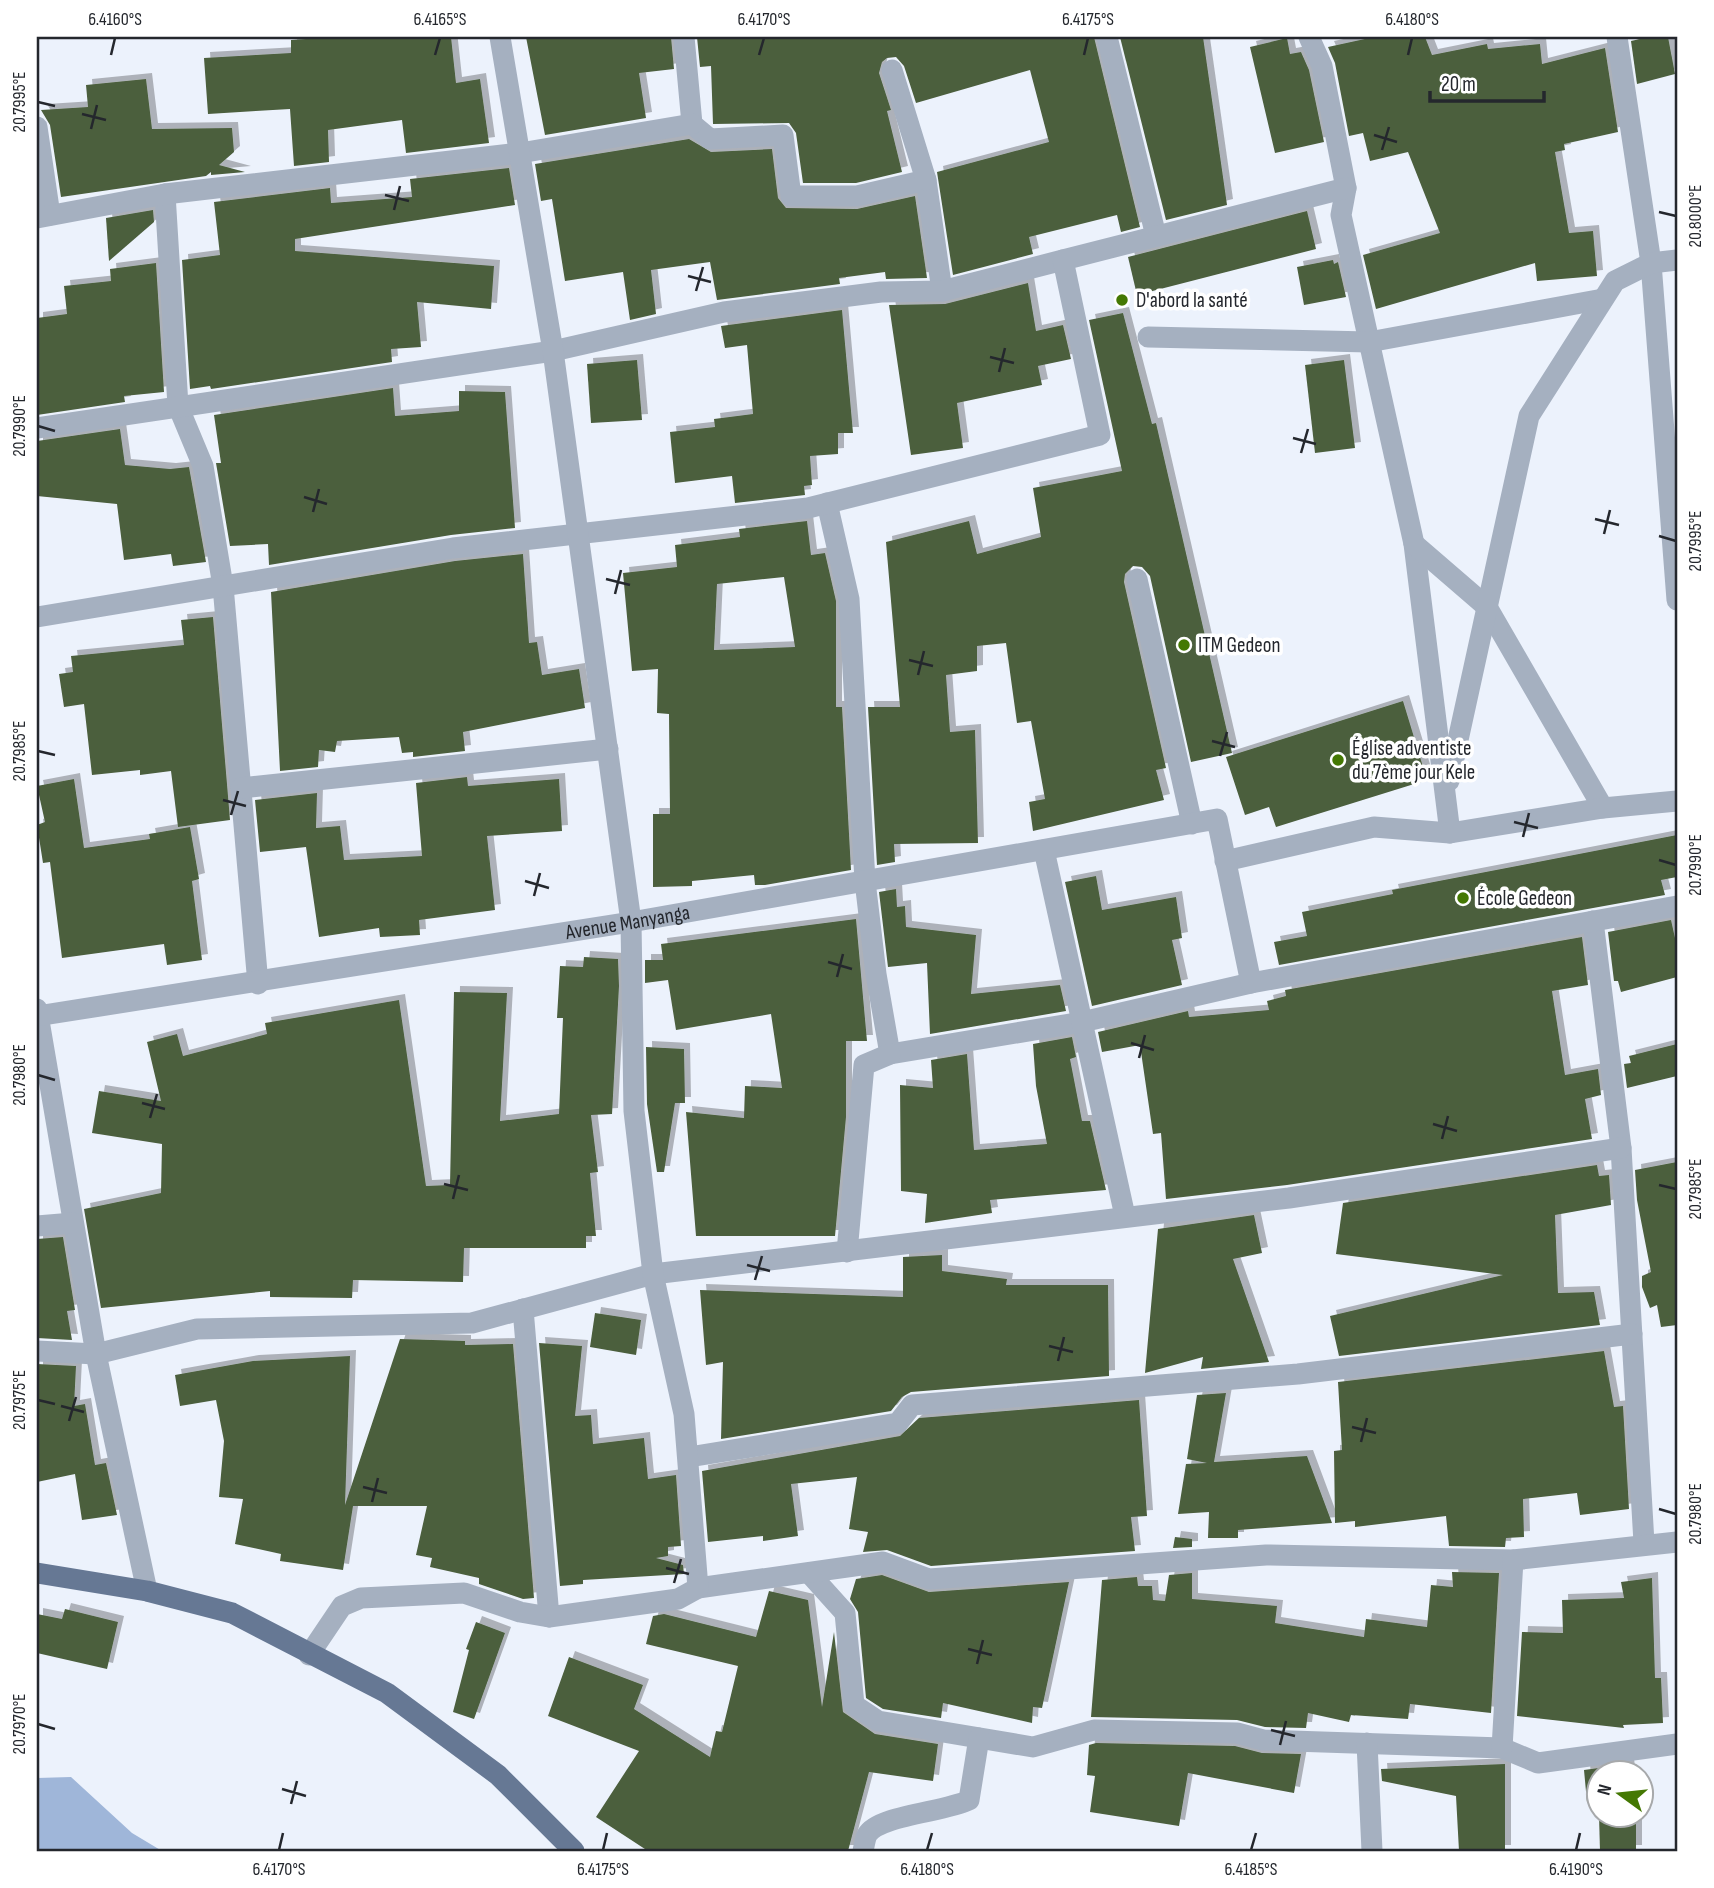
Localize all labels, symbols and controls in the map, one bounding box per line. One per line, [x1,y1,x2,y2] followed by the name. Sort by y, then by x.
[88,9,142,30] text: 6.4160°S
[414,9,467,30] text: 6.4165°S
[738,9,791,30] text: 6.4170°S
[1062,9,1114,30] text: 6.4175°S
[1385,9,1439,30] text: 6.4180°S
[1430,60,1544,104] scale bar
[9,72,30,132] text: 20.7995°E
[1441,72,1476,97] text: 20 m
[1685,185,1706,247] text: 20.8000°E
[1136,288,1248,313] place label: D'abord la santé
[1114,292,1130,308] marker: D'abord la santé
[9,395,30,457] text: 20.7990°E
[1685,511,1706,571] text: 20.7995°E
[1198,633,1280,658] place label: ITM Gedeon
[1176,637,1192,653] marker: ITM Gedeon
[9,721,30,781] text: 20.7985°E
[1352,736,1475,785] place label: Église adventiste du 7ème jour Kele
[1330,752,1346,768] marker: Église adventiste du 7ème jour Kele
[1685,834,1706,896] text: 20.7990°E
[1477,886,1572,911] place label: École Gedeon
[1455,890,1471,906] marker: École Gedeon
[563,899,692,945] street label: Avenue Manyanga
[9,1044,30,1106] text: 20.7980°E
[1685,1159,1706,1219] text: 20.7985°E
[9,1370,30,1430] text: 20.7975°E
[1685,1483,1706,1545] text: 20.7980°E
[9,1694,30,1754] text: 20.7970°E
[1584,1758,1654,1828] north arrow
[1593,1782,1617,1798] text: N
[253,1859,306,1880] text: 6.4170°S
[577,1859,629,1880] text: 6.4175°S
[900,1859,954,1880] text: 6.4180°S
[1225,1859,1278,1880] text: 6.4185°S
[1549,1859,1603,1880] text: 6.4190°S

